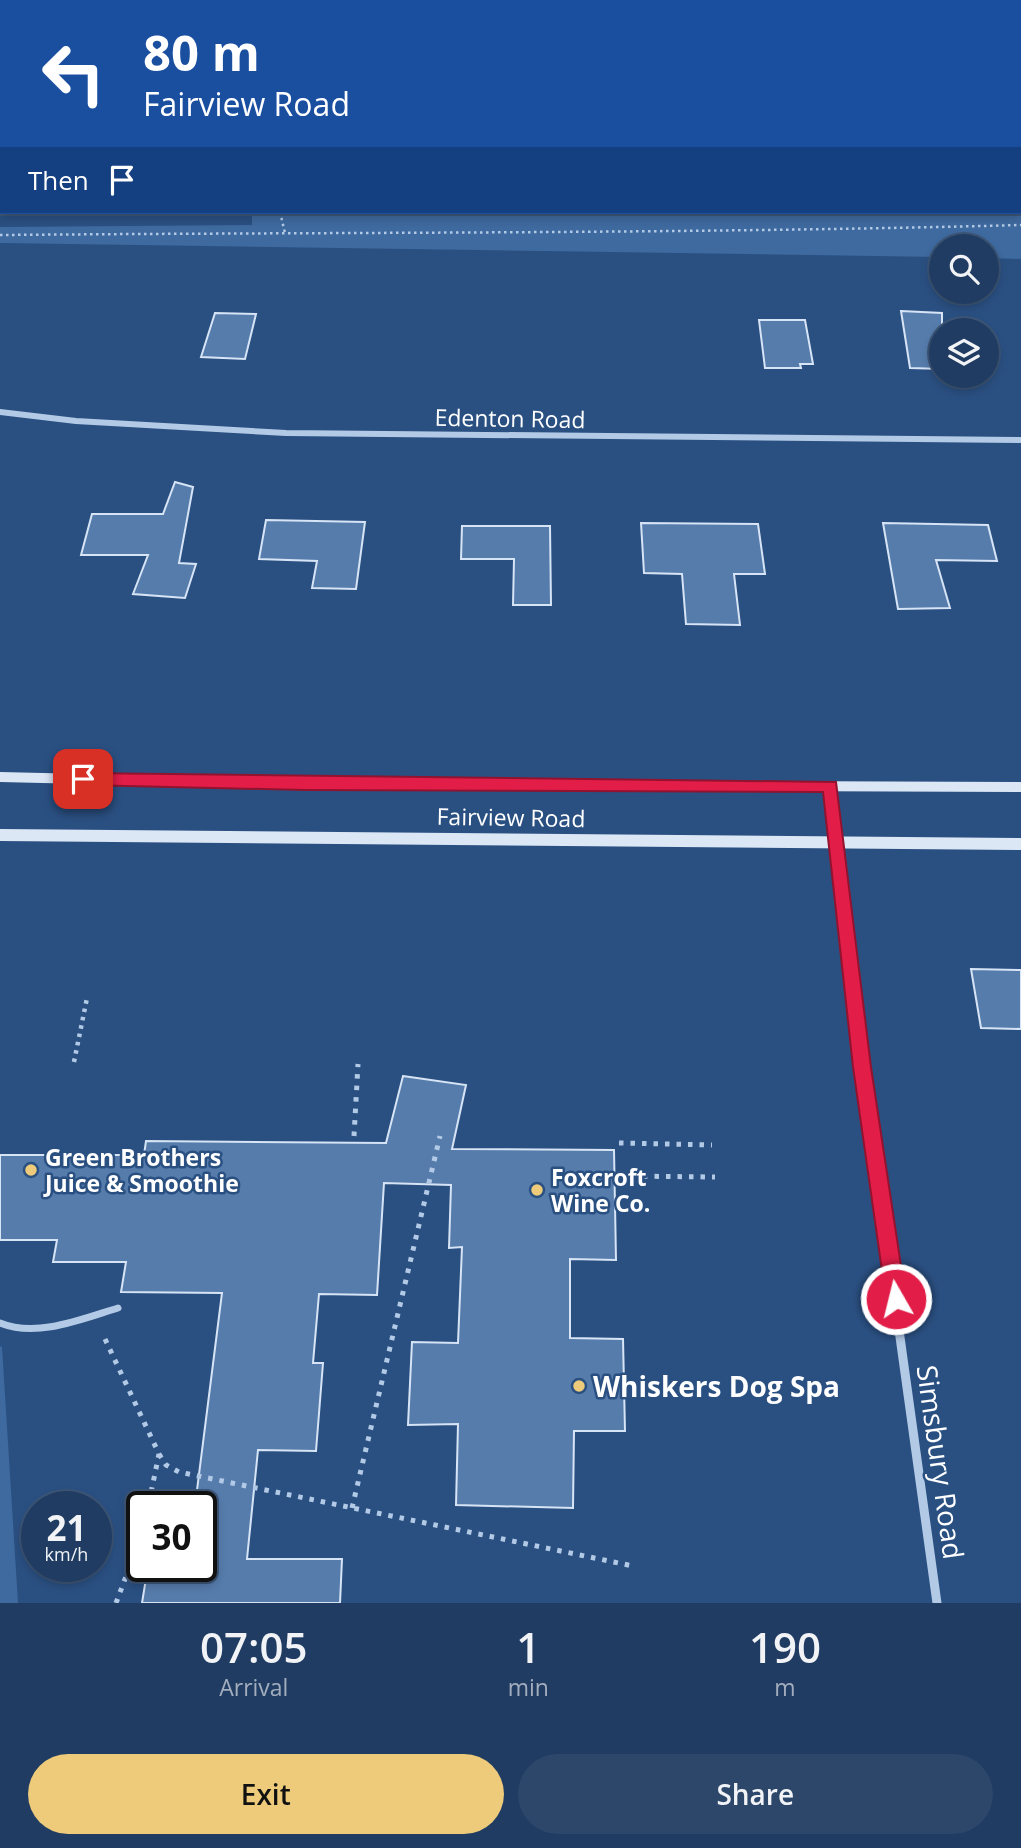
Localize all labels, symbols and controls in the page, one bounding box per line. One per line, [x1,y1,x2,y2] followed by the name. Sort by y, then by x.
[143,19,260,85] text: 80 m
[28,28,119,119] icon: left
[143,82,350,125] text: Fairview Road
[103,161,141,199] icon: arrive
[28,162,89,198] text: Then
[929,234,999,388] map controls
[929,234,999,304] button: search
[929,318,999,388] button: layers
[434,401,586,435] street label: Edenton Road
[53,749,113,809] pin
[64,760,102,798] icon: arrive
[436,800,586,834] street label: Fairview Road
[43,1141,239,1199] place label: Green Brothers Juice & Smoothie
[551,1161,650,1219] place label: Foxcroft Wine Co.
[23,1162,39,1178] marker: Green Brothers Juice & Smoothie
[529,1182,545,1198] marker: Foxcroft Wine Co.
[859,1262,933,1336] position arrow
[909,1363,973,1561] street label: Simsbury Road
[593,1367,840,1405] place label: Whiskers Dog Spa
[571,1378,587,1394] marker: Whiskers Dog Spa
[126,1491,217,1582] speed limit sign: 30
[46,1504,87,1551] text: 21
[45,1542,88,1566] text: km/h
[200,1618,308,1675] text: 07:05
[516,1618,540,1675] text: 1
[749,1618,821,1675] text: 190
[219,1671,288,1703] text: Arrival
[508,1671,549,1703] text: min
[774,1671,796,1703] text: m
[28,1754,504,1834] button: Exit
[518,1754,993,1834] button: Share

